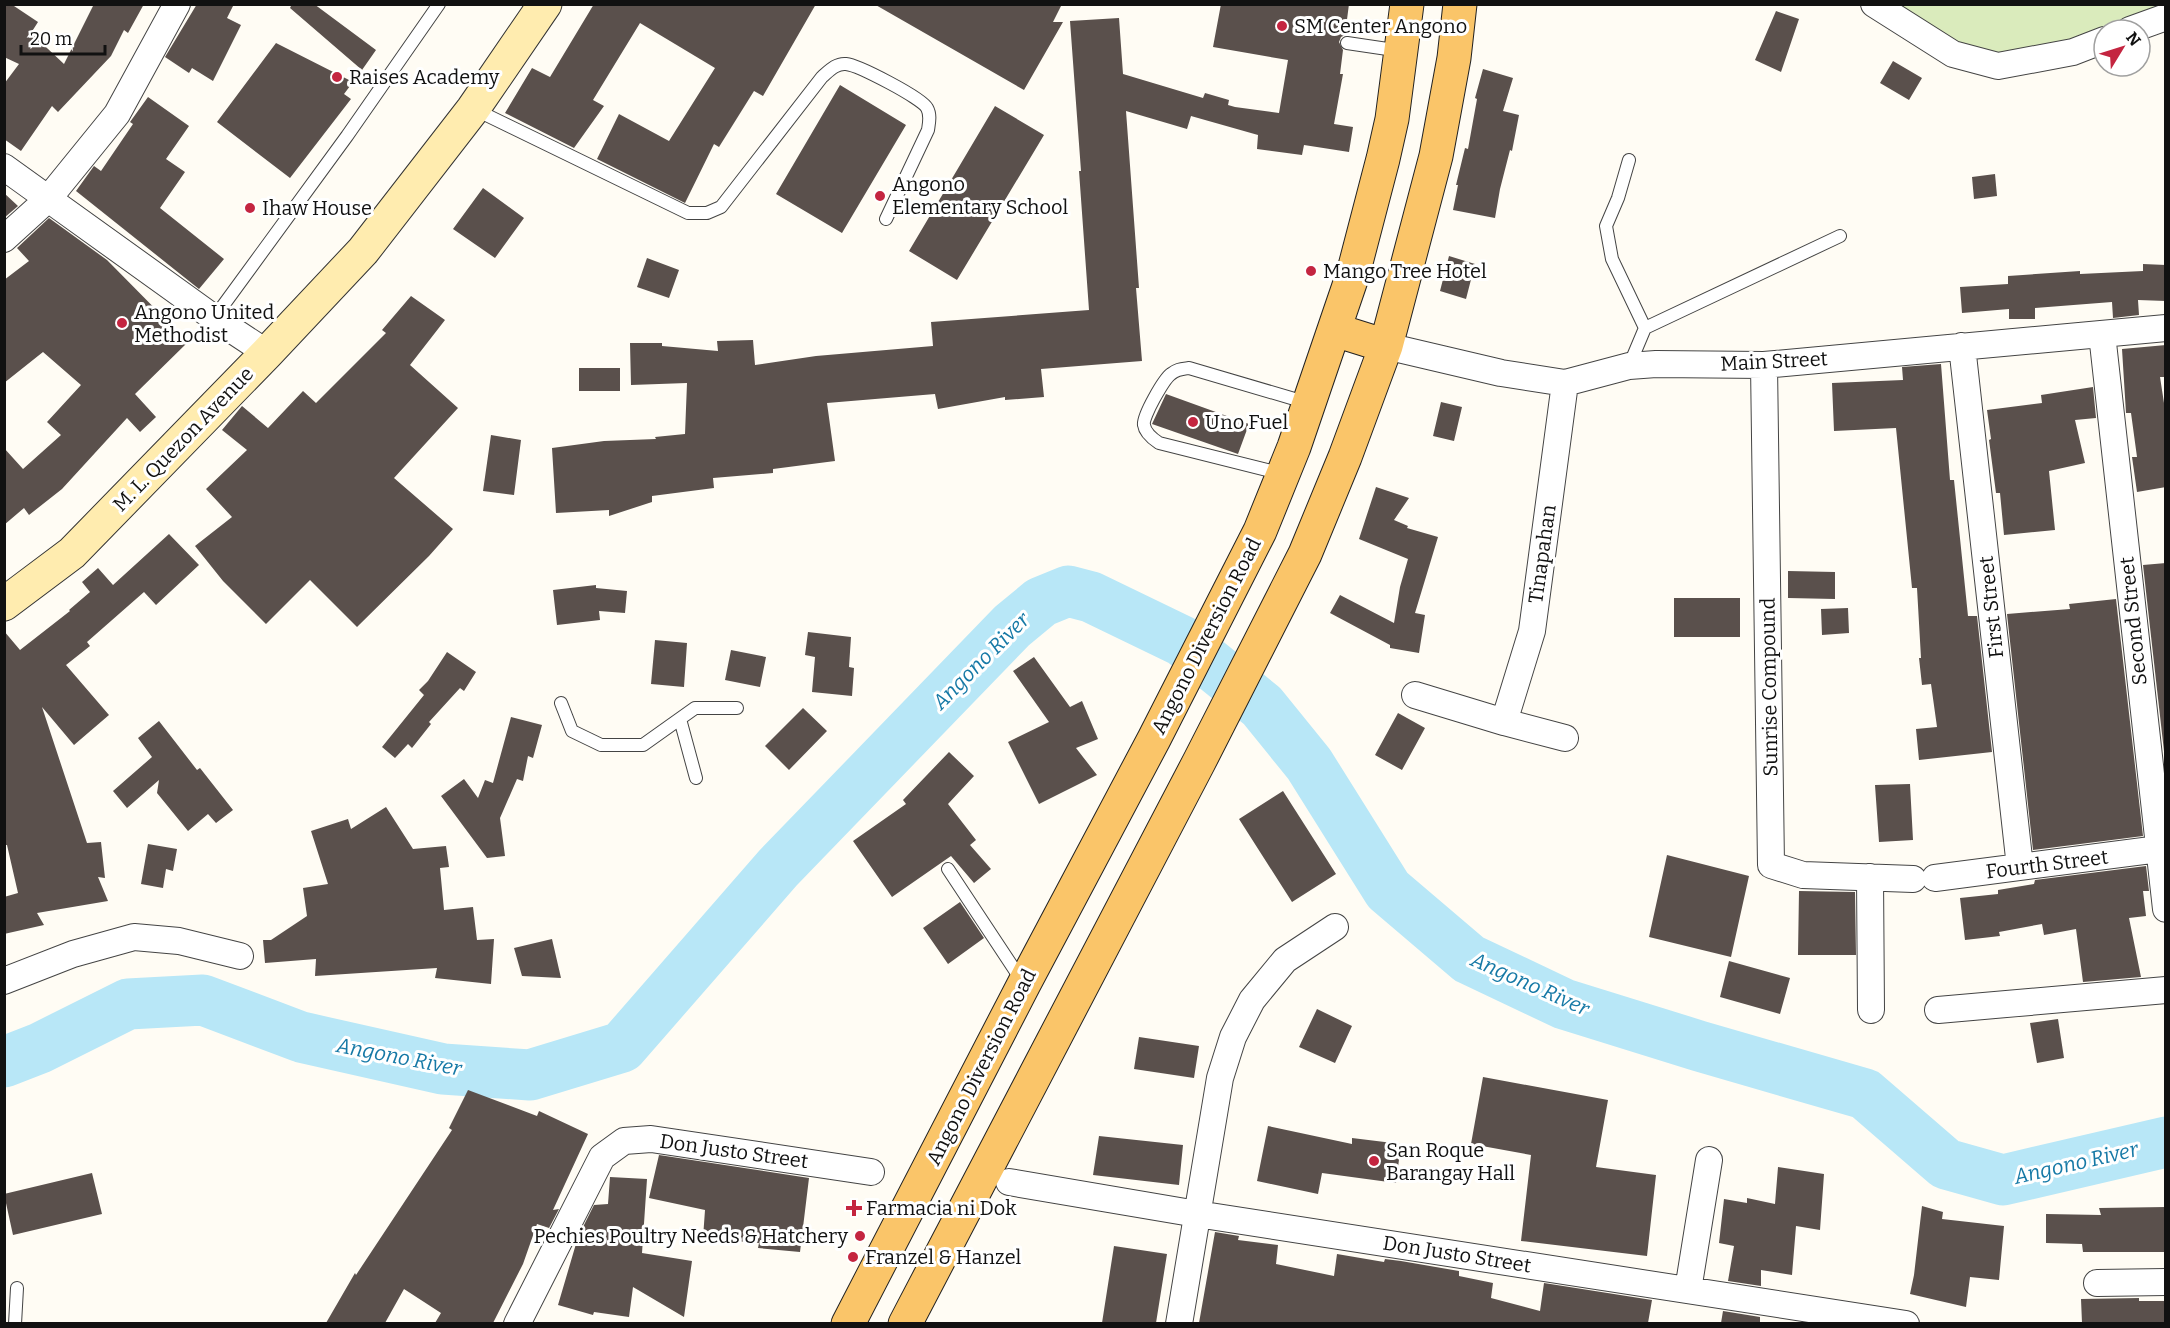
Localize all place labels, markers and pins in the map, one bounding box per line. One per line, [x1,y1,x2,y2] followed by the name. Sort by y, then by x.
[1294,14,1467,38] place label: SM Center Angono
[1275,19,1289,33] marker: SM Center Angono
[349,65,500,89] place label: Raises Academy
[330,70,344,84] marker: Raises Academy
[892,172,1069,219] place label: Angono Elementary School
[873,189,887,203] marker: Angono Elementary School
[262,196,372,220] place label: Ihaw House
[243,201,257,215] marker: Ihaw House
[1323,259,1487,283] place label: Mango Tree Hotel
[1304,264,1318,278] marker: Mango Tree Hotel
[134,300,275,347] place label: Angono United Methodist
[115,316,129,330] marker: Angono United Methodist
[1205,410,1288,434] place label: Uno Fuel
[1186,415,1200,429] marker: Uno Fuel
[1386,1138,1515,1185] place label: San Roque Barangay Hall
[1367,1154,1381,1168] marker: San Roque Barangay Hall
[866,1196,1017,1220] place label: Farmacia ni Dok
[847,1201,861,1215] marker: Farmacia ni Dok
[533,1224,848,1248] place label: Pechies Poultry Needs & Hatchery
[853,1229,867,1243] marker: Pechies Poultry Needs & Hatchery
[865,1245,1022,1269] place label: Franzel & Hanzel
[846,1250,860,1264] marker: Franzel & Hanzel

